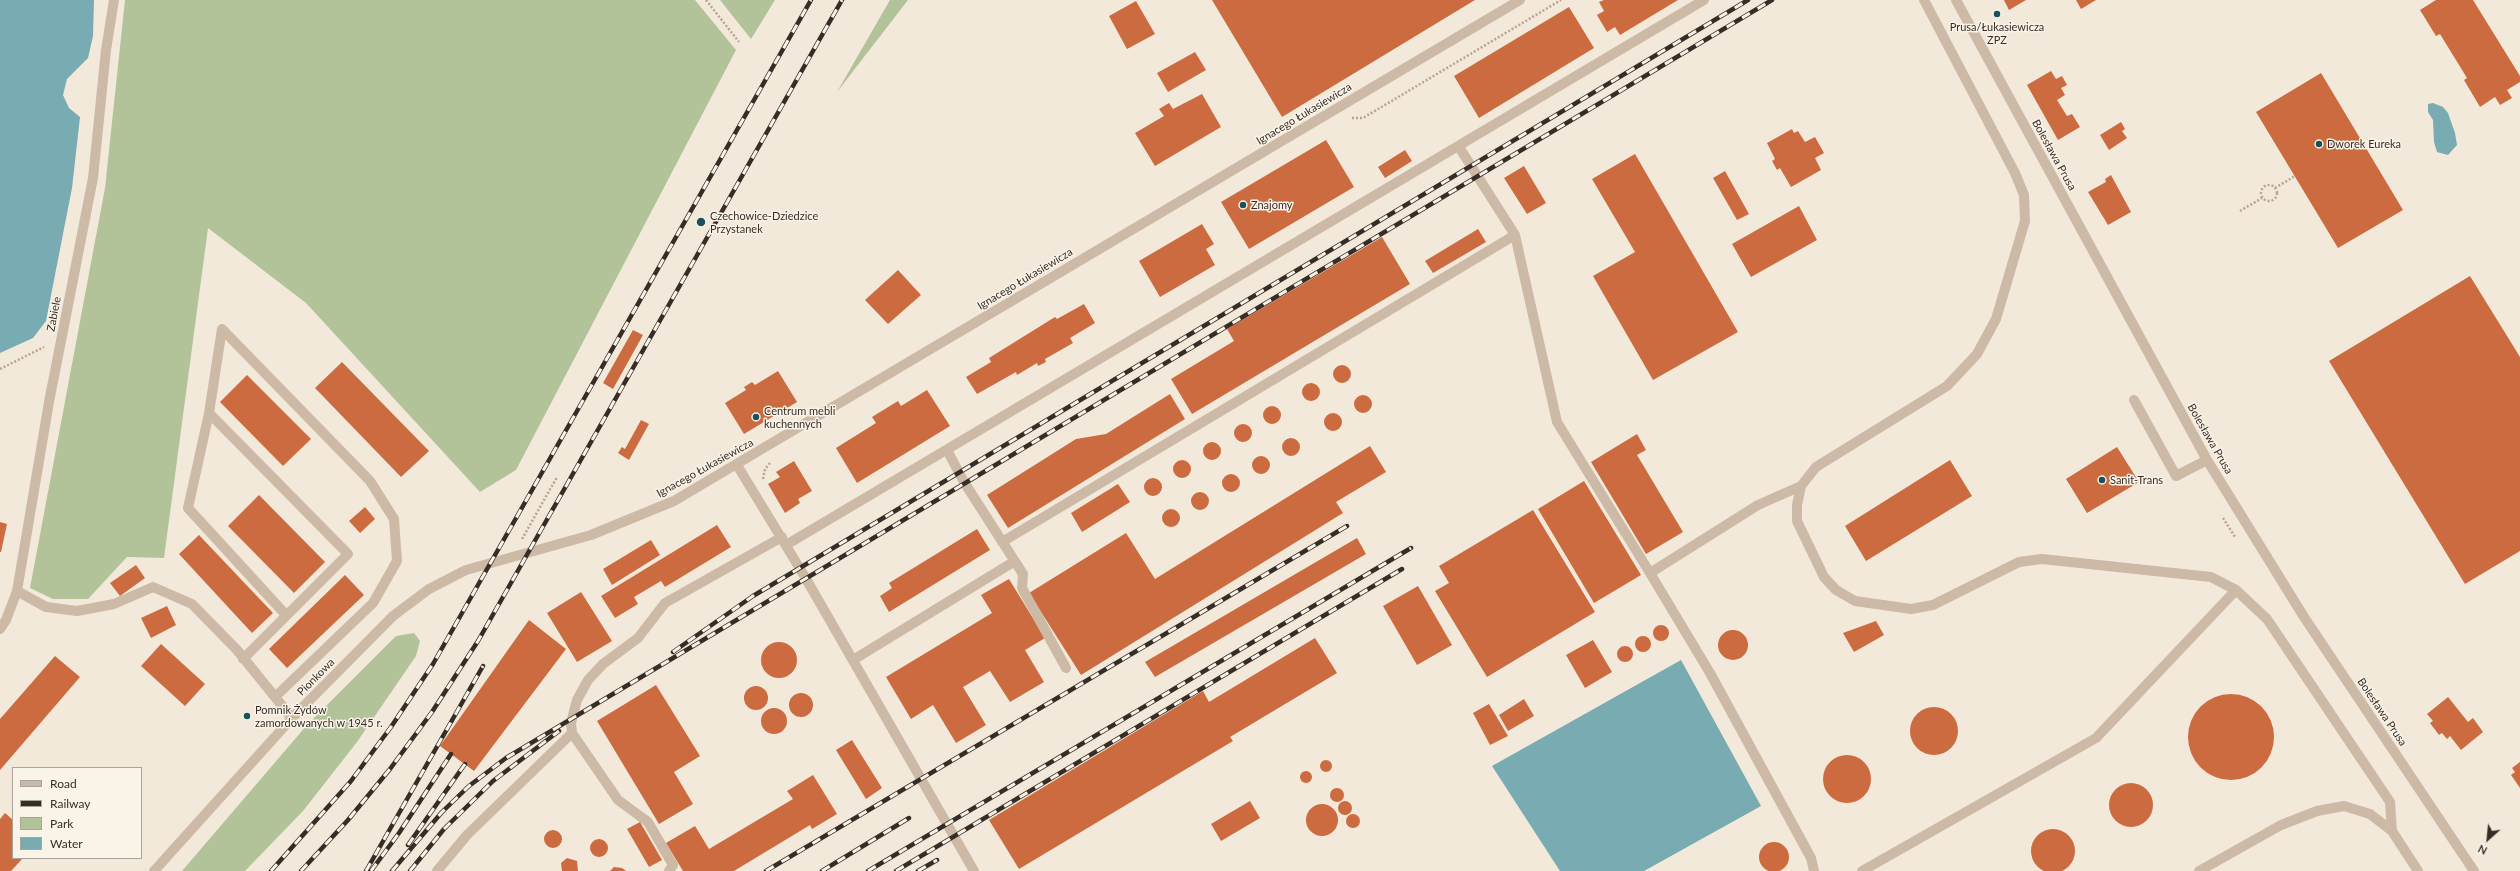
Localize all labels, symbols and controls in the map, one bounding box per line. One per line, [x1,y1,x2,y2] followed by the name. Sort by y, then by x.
[1992,9,2002,19] marker: Prusa/Łukasiewicza ZPZ
[1950,20,2044,46] place label: Prusa/Łukasiewicza ZPZ
[1254,80,1354,148] street label: Ignacego Łukasiewicza
[2029,117,2079,193] street label: Bolesława Prusa
[2327,137,2401,151] place label: Dworek Eureka
[2314,139,2324,149] marker: Dworek Eureka
[1251,198,1293,212] place label: Znajomy
[1238,200,1248,210] marker: Znajomy
[710,209,818,235] place label: Czechowice-Dziedzice Przystanek
[695,216,707,228] marker: Czechowice-Dziedzice Przystanek
[975,245,1075,313] street label: Ignacego Łukasiewicza
[44,296,64,332] street label: Zabiele
[2185,401,2235,477] street label: Bolesława Prusa
[764,404,835,430] place label: Centrum mebli kuchennych
[751,412,761,422] marker: Centrum mebli kuchennych
[654,436,756,500] street label: Ignacego Łukasiewicza
[2110,473,2163,487] place label: Sanit-Trans
[2097,475,2107,485] marker: Sanit-Trans
[295,656,337,698] street label: Pionkowa
[2354,676,2410,748] street label: Bolesława Prusa
[255,703,383,729] place label: Pomnik Żydów zamordowanych w 1945 r.
[242,711,252,721] marker: Pomnik Żydów zamordowanych w 1945 r.
[12,767,142,859] legend
[50,776,77,791] text: Road
[50,796,90,811] text: Railway
[50,816,73,831] text: Park
[2468,819,2508,859] north arrow
[50,836,83,851] text: Water
[2476,842,2489,858] text: N

